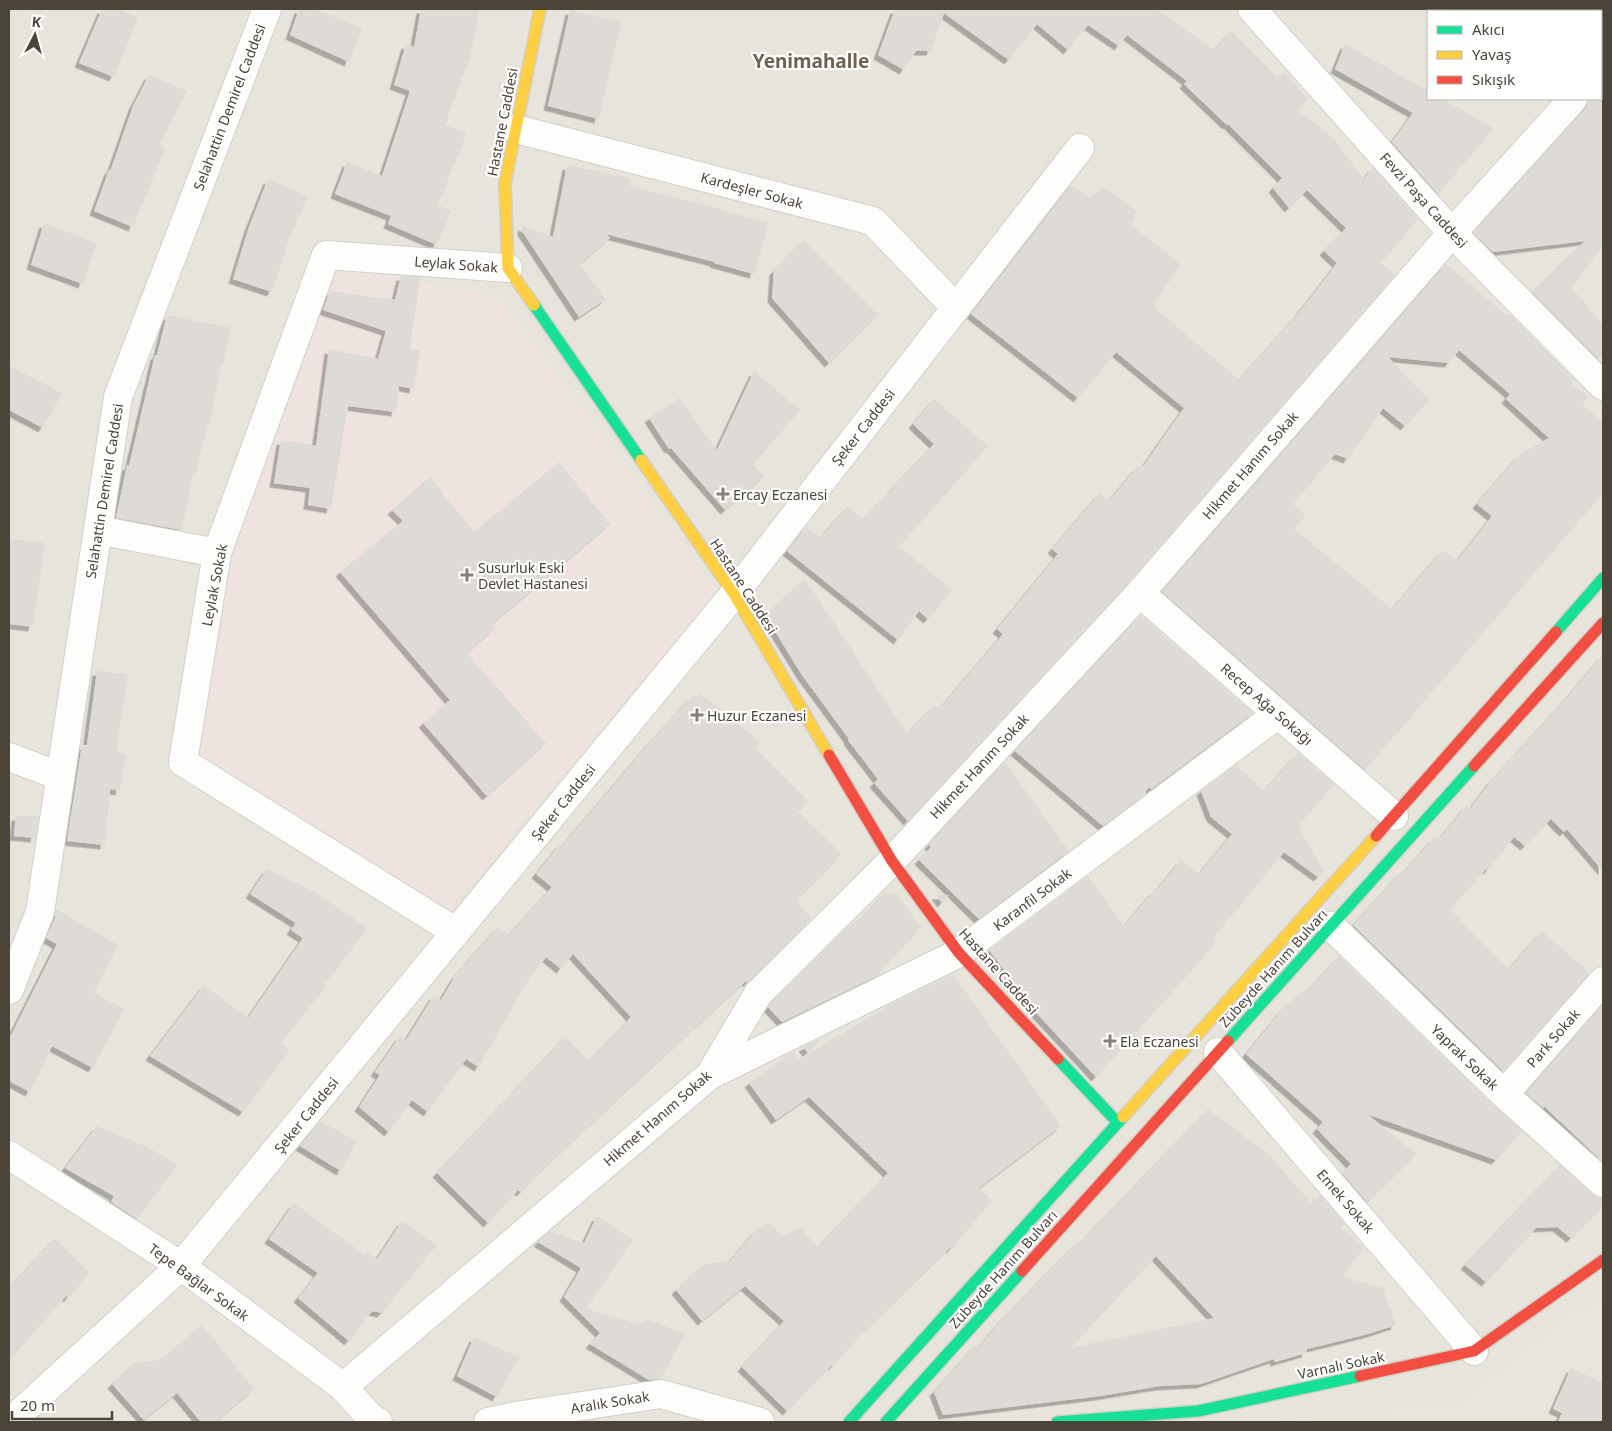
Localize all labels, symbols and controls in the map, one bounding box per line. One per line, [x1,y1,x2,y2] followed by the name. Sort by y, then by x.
[10,10,60,60] north arrow
[1427,10,1602,100] legend
[31,12,43,32] text: K
[1472,19,1505,39] text: Akıcı
[188,21,270,193] street label: Selahattin Demirel Caddesi
[1472,44,1511,64] text: Yavaş
[753,48,869,74] district label: Yenimahalle
[482,66,522,178] street label: Hastane Caddesi
[1472,69,1515,89] text: Sıkışık
[1376,148,1472,252] street label: Fevzi Paşa Caddesi
[699,167,806,213] street label: Kardeşler Sokak
[414,252,499,276] street label: Leylak Sokak
[827,385,899,469] street label: Şeker Caddesi
[81,402,127,580] street label: Selahattin Demirel Caddesi
[1198,407,1303,523] street label: Hikmet Hanım Sokak
[733,485,827,504] place label: Ercay Eczanesi
[717,488,729,500] marker: Ercay Eczanesi
[706,535,782,637] street label: Hastane Caddesi
[197,542,231,628] street label: Leylak Sokak
[478,558,588,593] place label: Susurluk Eski Devlet Hastanesi
[460,568,474,582] marker: Susurluk Eski Devlet Hastanesi
[1217,659,1317,749] street label: Recep Ağa Sokağı
[707,706,806,725] place label: Huzur Eczanesi
[691,709,703,721] marker: Huzur Eczanesi
[925,709,1033,823] street label: Hikmet Hanım Sokak
[527,760,599,844] street label: Şeker Caddesi
[989,863,1075,935] street label: Karanfil Sokak
[1215,905,1331,1031] street label: Zübeyde Hanım Bulvarı
[955,924,1043,1018] street label: Hastane Caddesi
[1522,1004,1584,1071] street label: Park Sokak
[1427,1020,1503,1094] street label: Yaprak Sokak
[1120,1032,1199,1051] place label: Ela Eczanesi
[1104,1035,1116,1047] marker: Ela Eczanesi
[599,1065,715,1170] street label: Hikmet Hanım Sokak
[270,1073,342,1157] street label: Şeker Caddesi
[1313,1165,1379,1237] street label: Emek Sokak
[945,1206,1061,1332] street label: Zübeyde Hanım Bulvarı
[145,1239,254,1325] street label: Tepe Bağlar Sokak
[1296,1346,1387,1383] street label: Varnalı Sokak
[569,1386,651,1418] street label: Aralık Sokak
[12,1388,112,1420] scale bar
[20,1395,55,1415] text: 20 m

